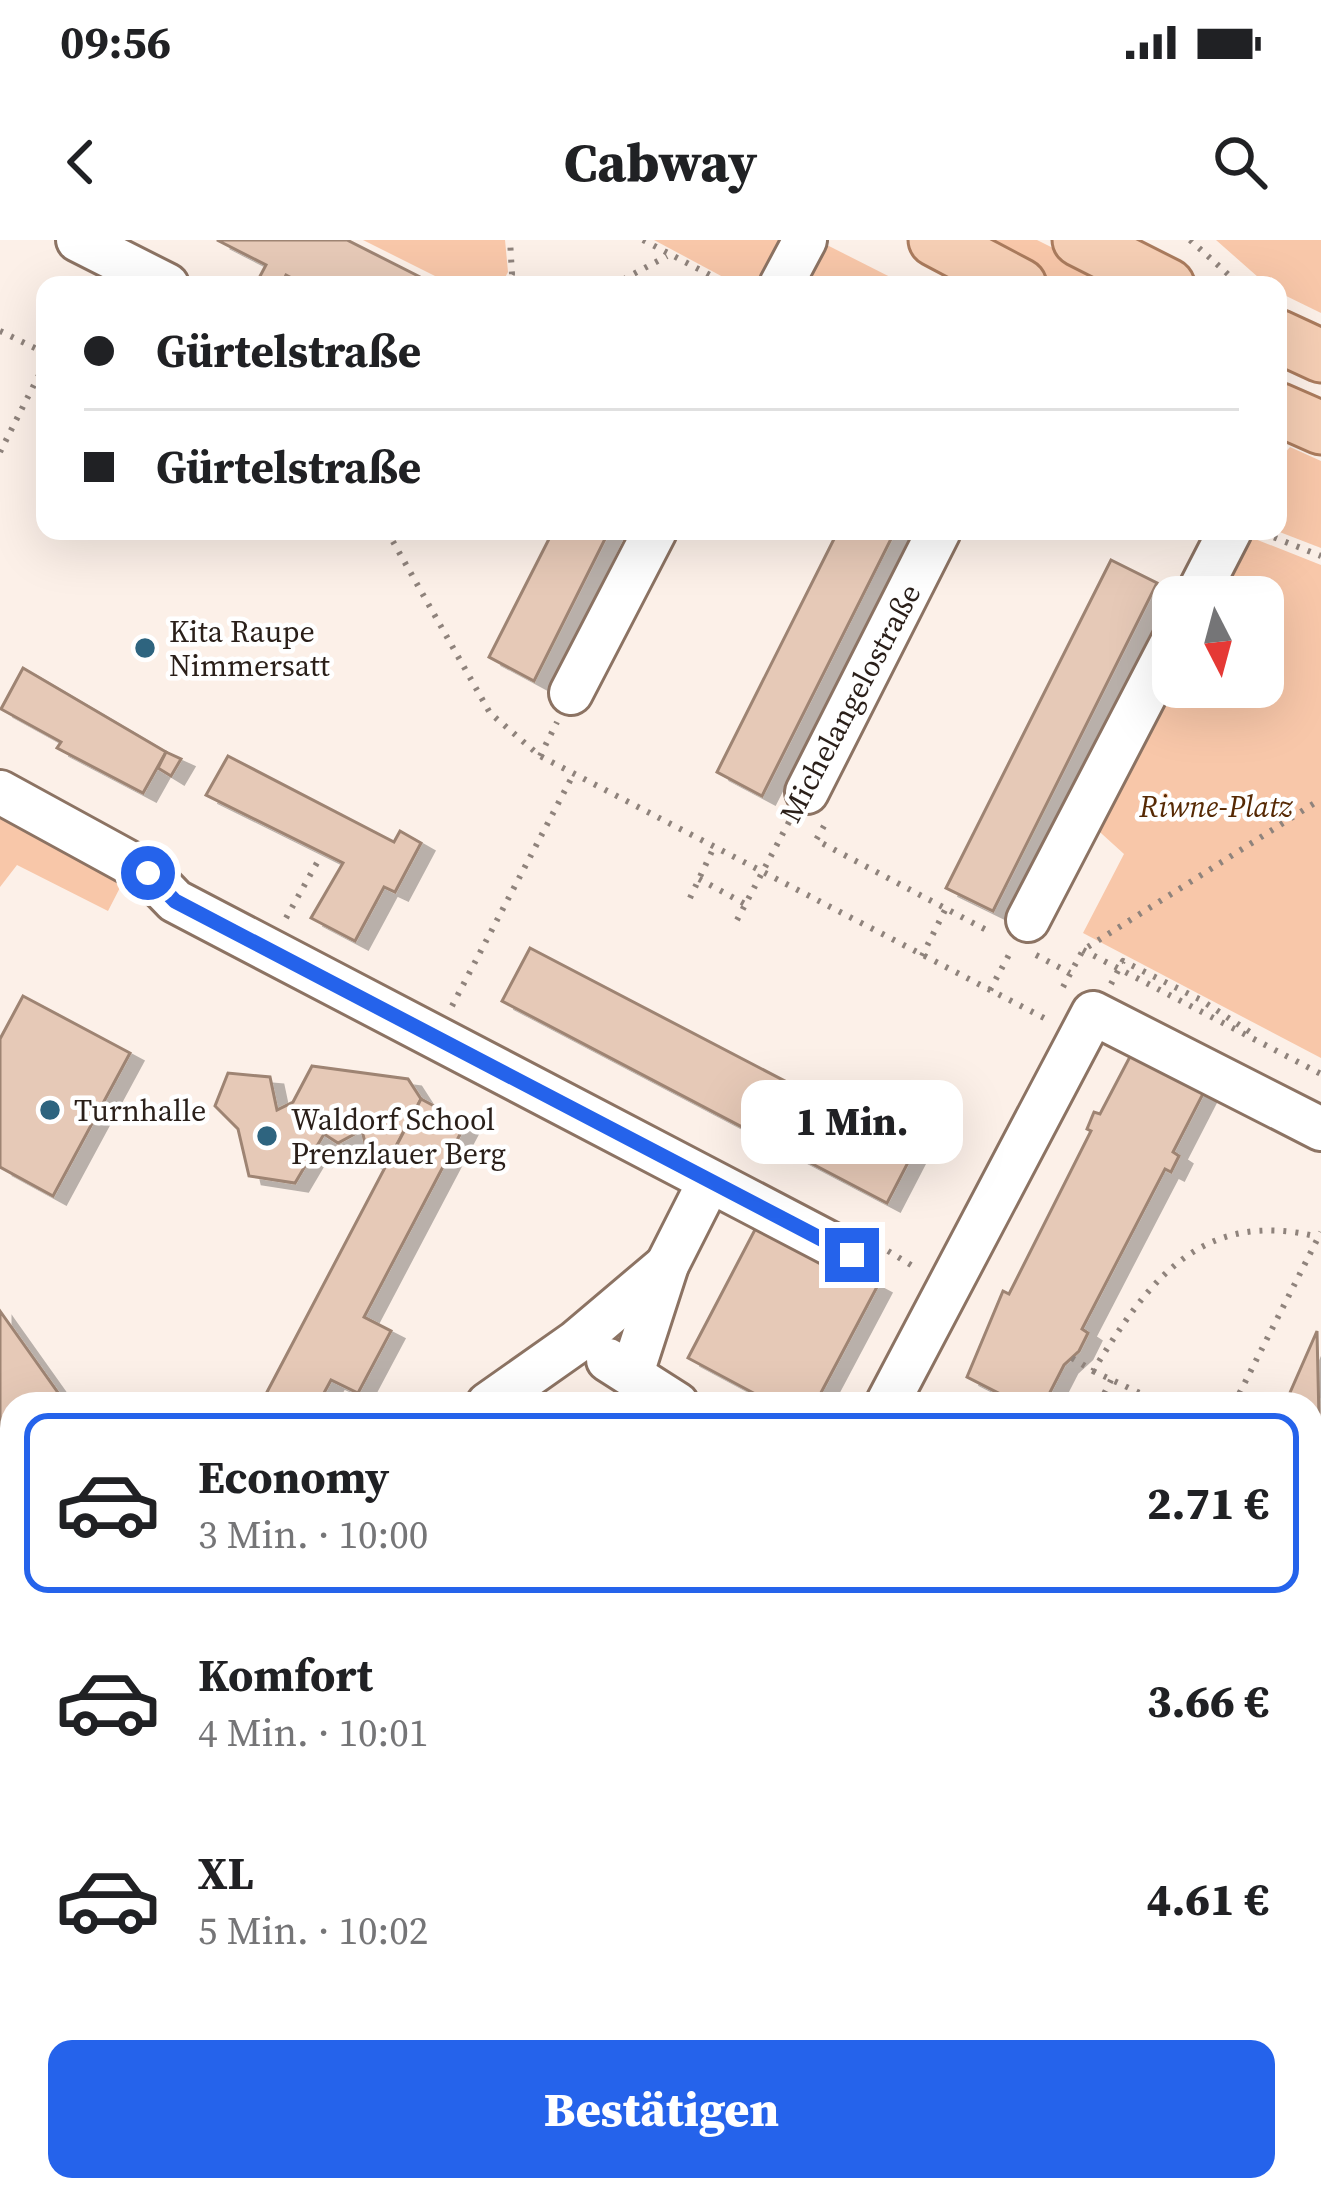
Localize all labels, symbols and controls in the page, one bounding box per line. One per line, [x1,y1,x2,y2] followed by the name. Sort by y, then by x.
[60,11,171,73] text: 09:56
[564,125,757,199] text: Cabway
[48,129,114,195] icon: back
[1207,129,1273,195] icon: search
[156,320,421,382] text: Gürtelstraße
[156,436,421,498] text: Gürtelstraße
[1152,576,1284,708] north arrow
[1152,576,1284,708] map controls
[770,577,930,829] street label: Michelangelostraße
[169,611,330,686] place label: Kita Raupe Nimmersatt
[132,635,158,661] marker: Kita Raupe Nimmersatt
[1138,786,1294,827] park label: Riwne-Platz
[121,846,175,900] route start
[741,1081,963,1165] callout: 1 Min.
[74,1090,206,1131] place label: Turnhalle
[796,1095,908,1148] text: 1 Min.
[37,1097,63,1123] marker: Turnhalle
[291,1099,506,1174] place label: Waldorf School Prenzlauer Berg
[254,1123,280,1149] marker: Waldorf School Prenzlauer Berg
[825,1228,879,1282] route end
[198,1446,389,1508] text: Economy
[54,1449,162,1557] icon: car
[1147,1472,1269,1534] text: 2.71 €
[198,1508,428,1561] text: 3 Min. · 10:00
[198,1644,373,1706] text: Komfort
[54,1647,162,1755] icon: car
[1147,1670,1269,1732] text: 3.66 €
[198,1706,428,1759] text: 4 Min. · 10:01
[198,1842,254,1904] text: XL
[54,1845,162,1953] icon: car
[1147,1868,1269,1930] text: 4.61 €
[198,1904,428,1957] text: 5 Min. · 10:02
[48,2040,1275,2178] button: Bestätigen

